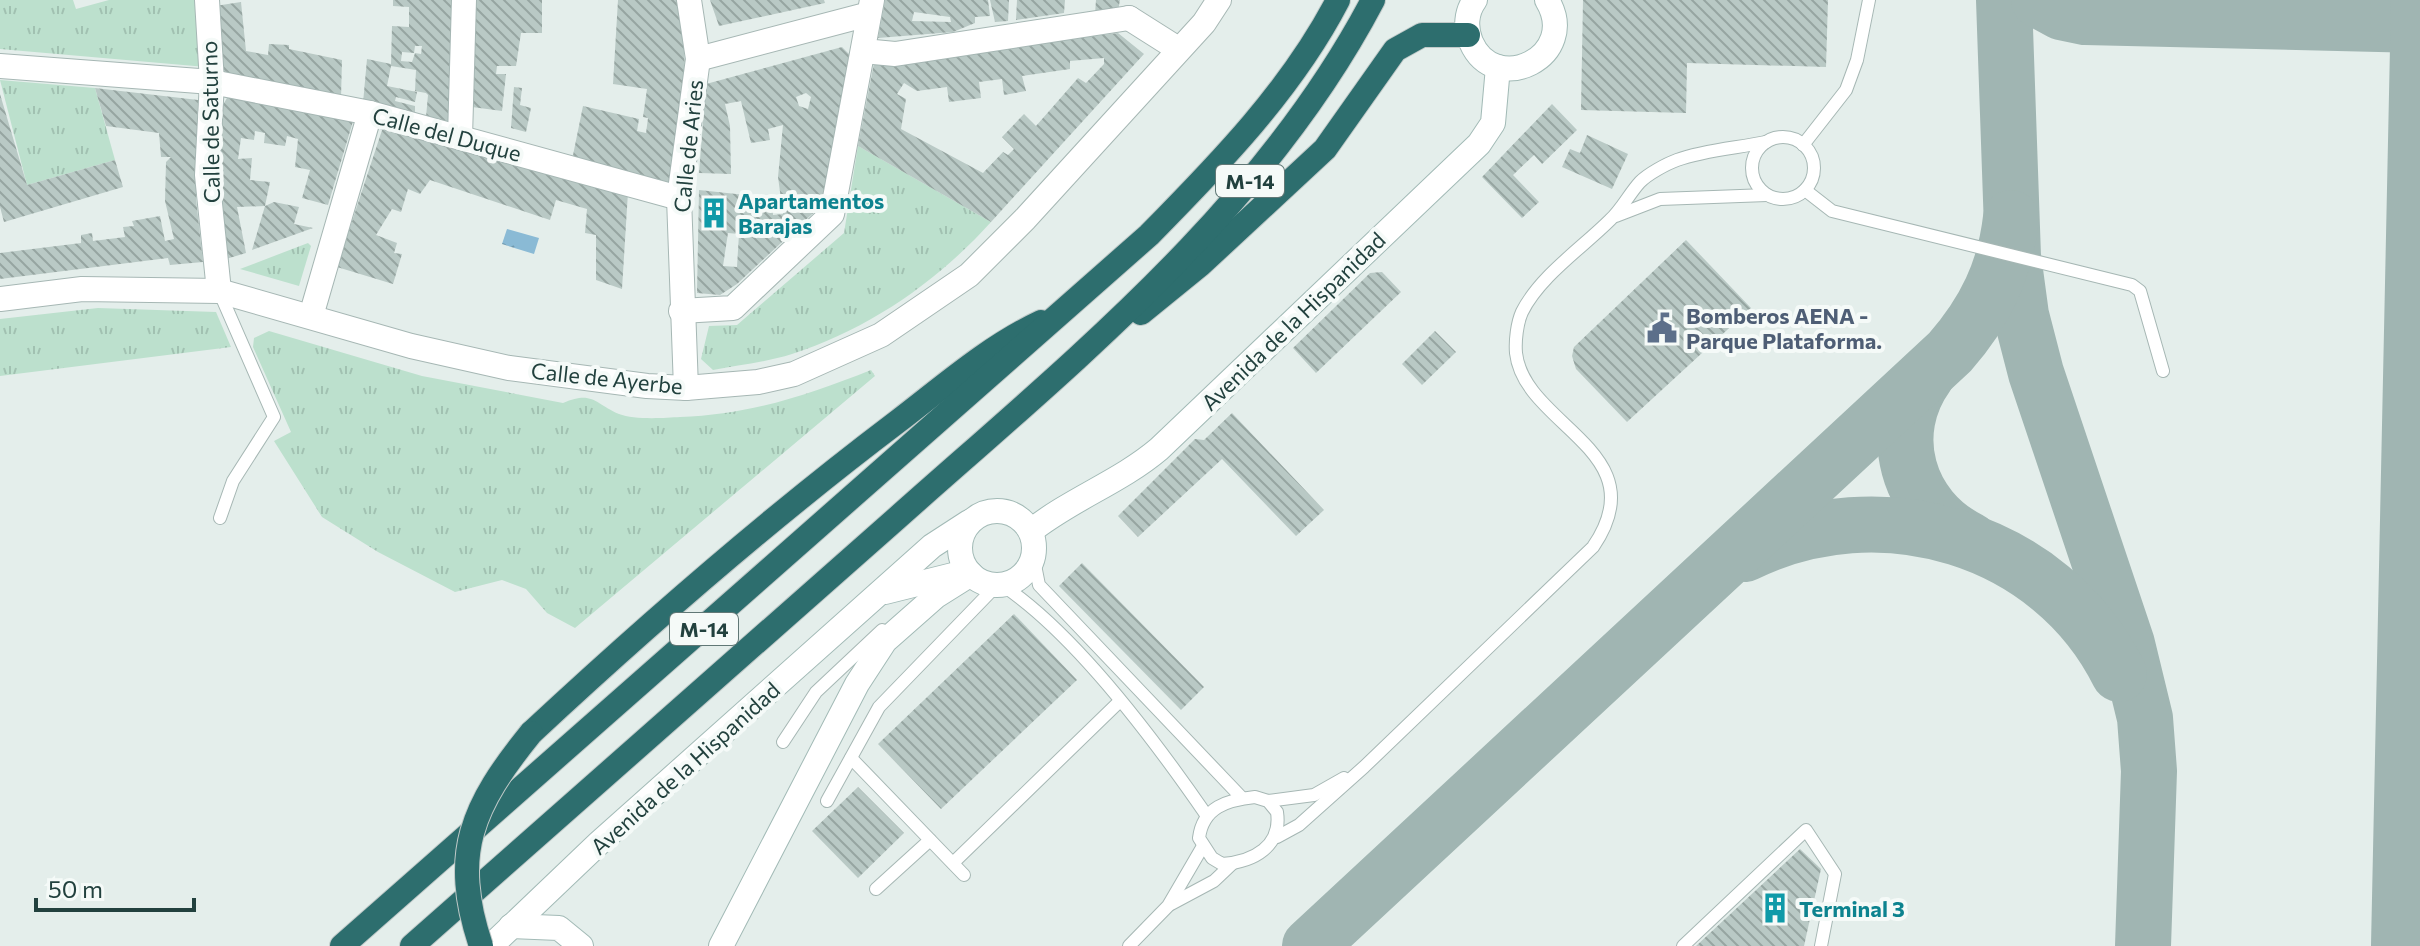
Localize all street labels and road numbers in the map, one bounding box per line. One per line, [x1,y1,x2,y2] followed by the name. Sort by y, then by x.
[195,41,225,203] street label: Calle de Saturno
[668,78,708,214] street label: Calle de Aries
[370,101,524,167] street label: Calle del Duque
[1216,165,1284,197] road number: M-14
[1195,226,1391,416] street label: Avenida de la Hispanidad
[530,357,684,399] street label: Calle de Ayerbe
[670,613,738,645] road number: M-14
[585,676,785,860] street label: Avenida de la Hispanidad

